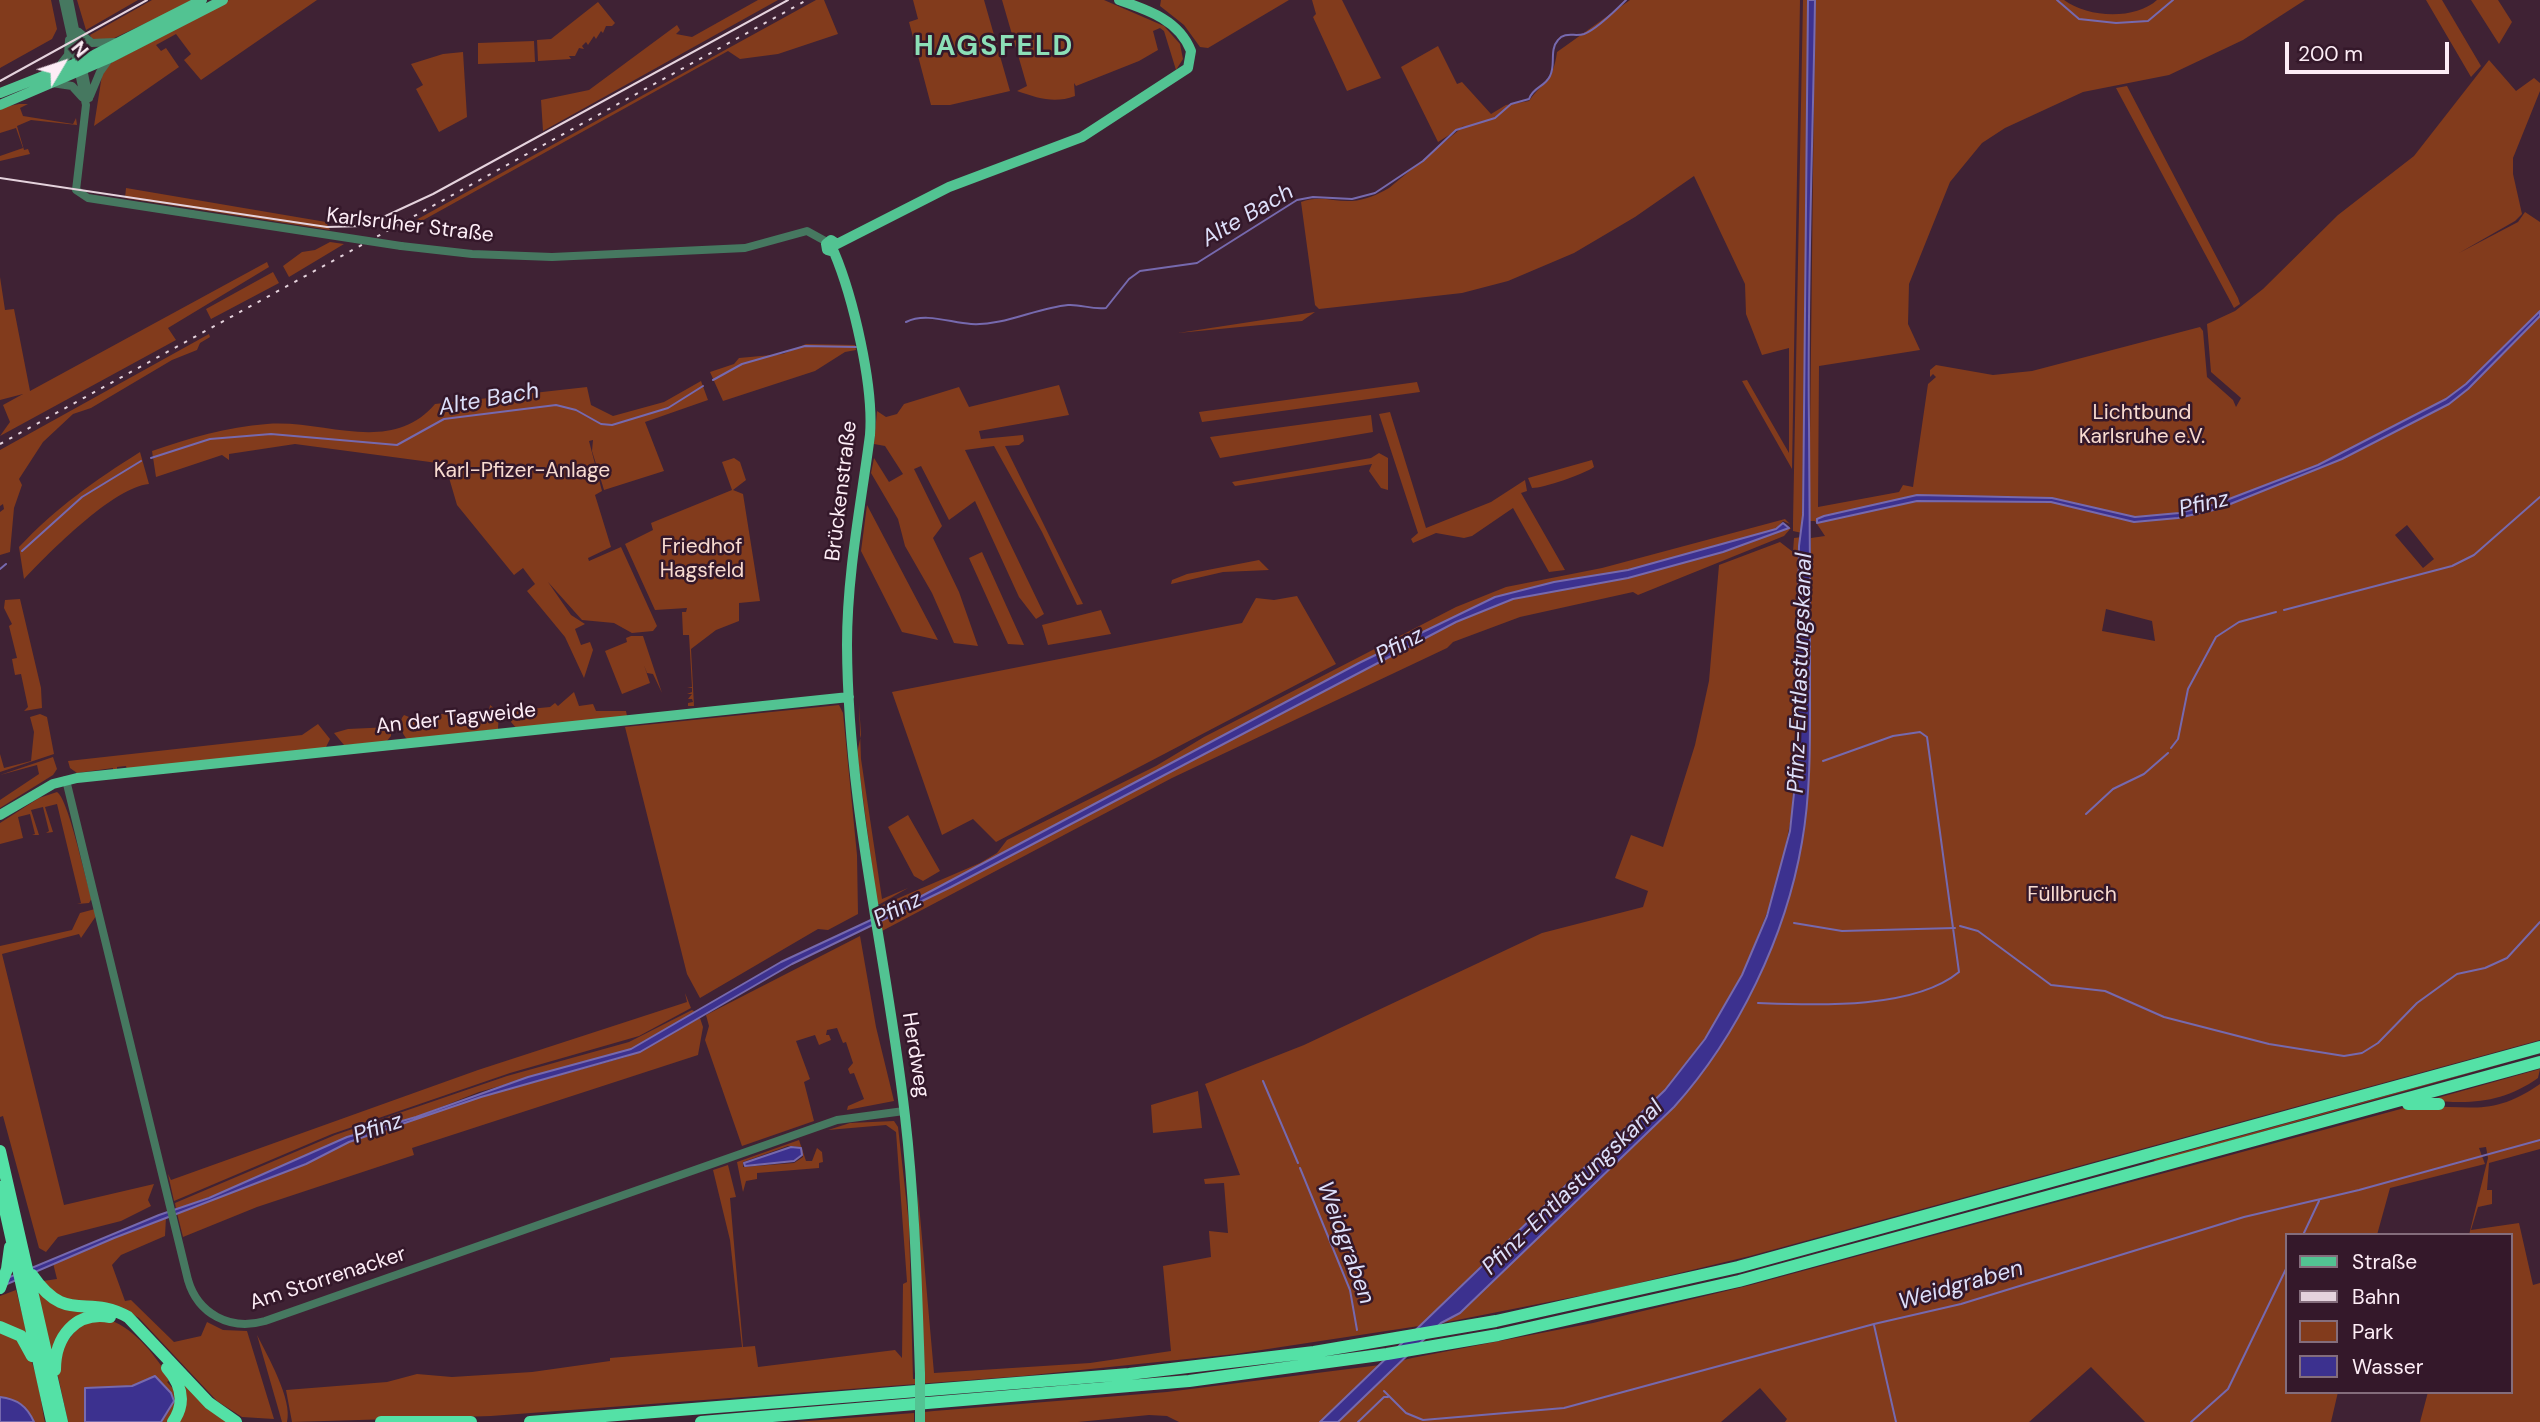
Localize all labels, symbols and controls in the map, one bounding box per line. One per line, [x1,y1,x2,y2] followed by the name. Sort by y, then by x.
[28,28,98,98] north arrow
[2288,28,2452,72] scale bar
[915,31,1073,65] district label: HAGSFELD
[66,36,94,63] text: N
[2298,40,2363,68] text: 200 m
[1197,179,1299,253] water label: Alte Bach
[325,203,495,249] street label: Karlsruher Straße
[437,378,541,422] water label: Alte Bach
[2079,400,2205,450] park label: Lichtbund Karlsruhe e.V.
[821,419,863,563] street label: Brückenstraße
[434,458,610,484] park label: Karl-Pfizer-Anlage
[2176,486,2232,524] water label: Pfinz
[660,534,744,584] park label: Friedhof Hagsfeld
[1783,552,1819,794] water label: Pfinz-Entlastungskanal
[1371,622,1429,670] water label: Pfinz
[375,698,537,740] street label: An der Tagweide
[2027,882,2117,908] park label: Füllbruch
[869,886,927,934] water label: Pfinz
[896,1011,934,1099] street label: Herdweg
[1477,1095,1669,1281] water label: Pfinz-Entlastungskanal
[350,1108,406,1150] water label: Pfinz
[1310,1178,1380,1308] water label: Weidgraben
[2284,1233,2512,1394] legend
[247,1242,409,1316] street label: Am Storrenacker
[2352,1248,2417,1276] text: Straße
[1895,1255,2027,1317] water label: Weidgraben
[2352,1283,2400,1311] text: Bahn
[2352,1318,2393,1346] text: Park
[2352,1353,2424,1381] text: Wasser

